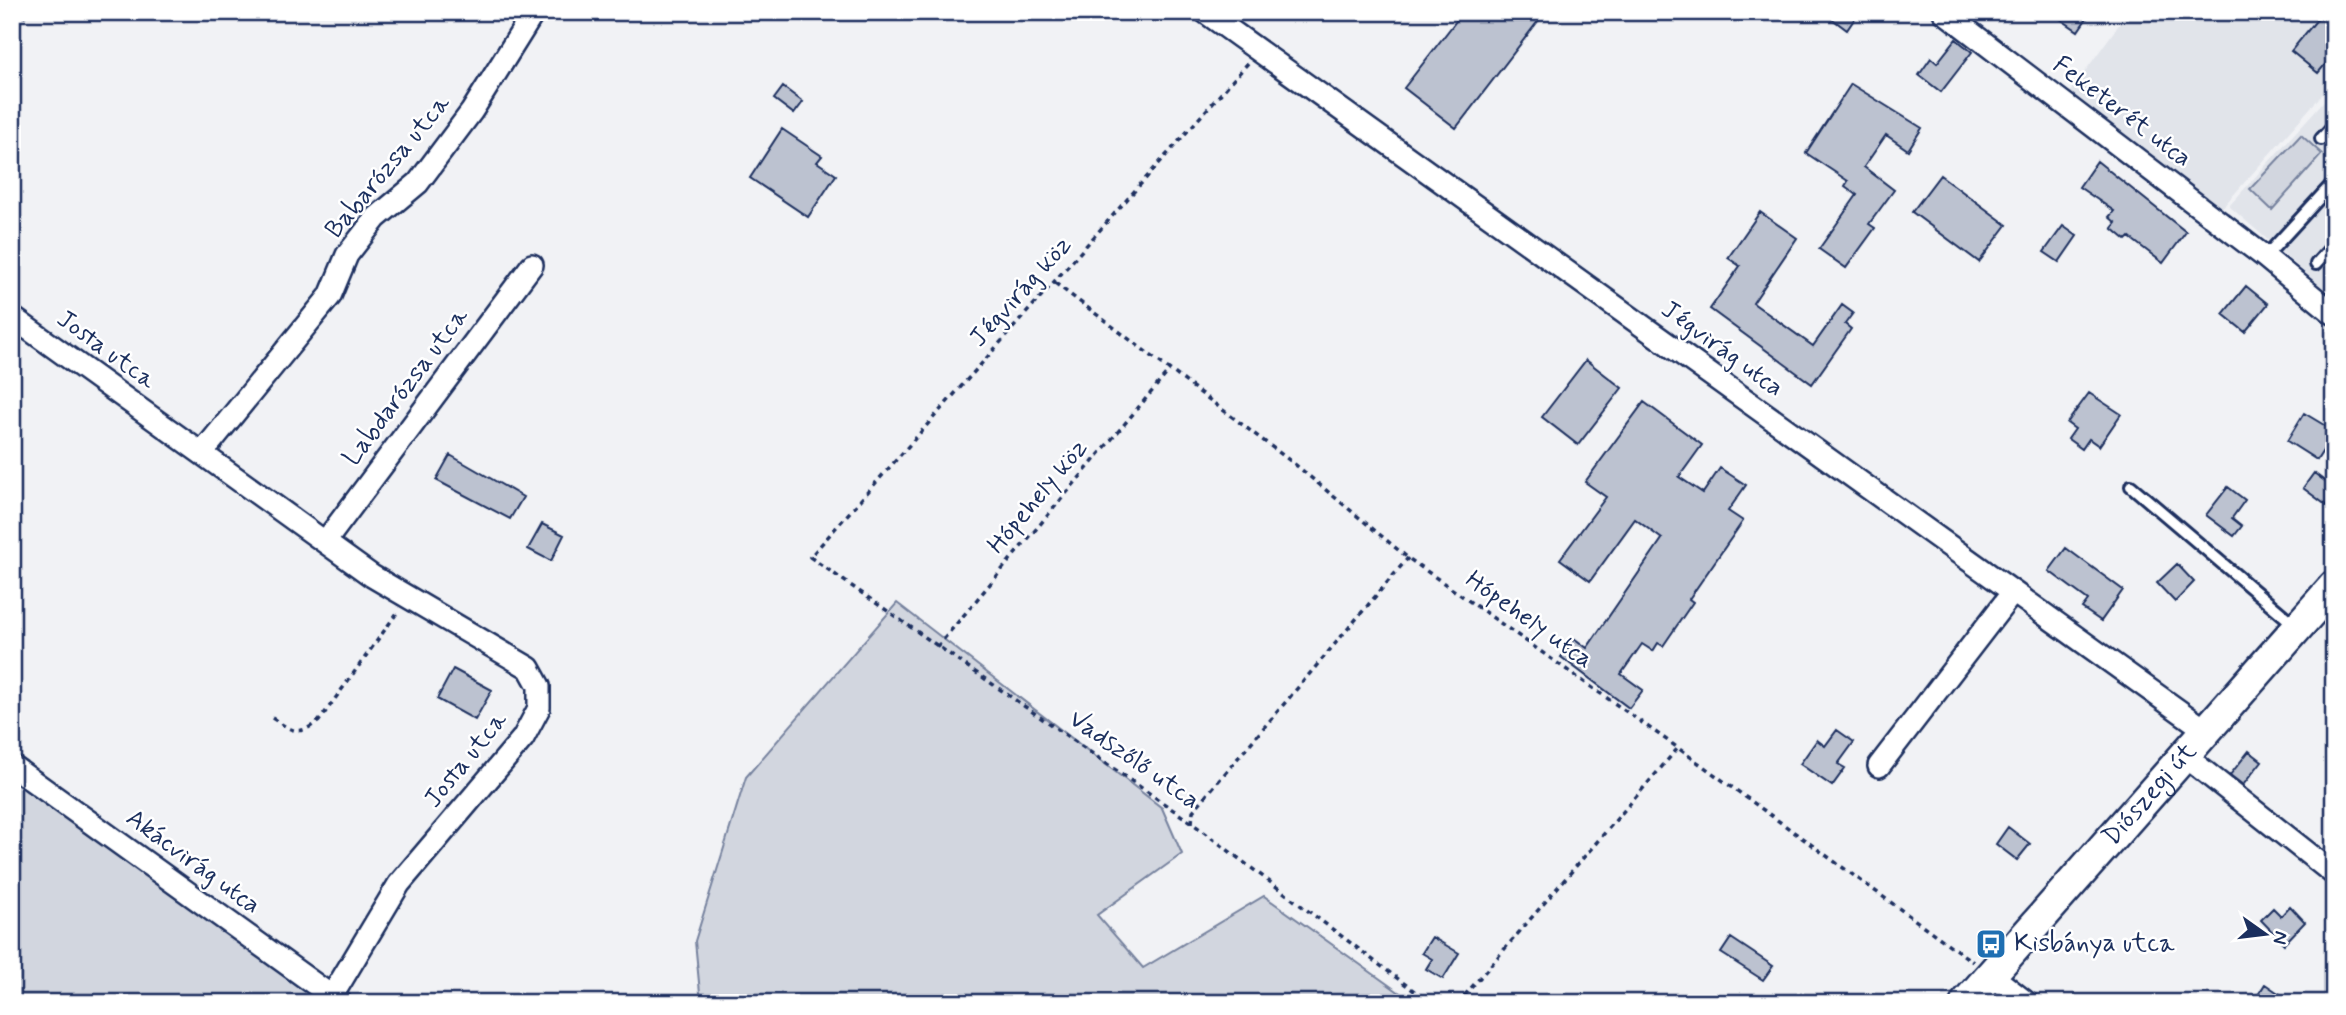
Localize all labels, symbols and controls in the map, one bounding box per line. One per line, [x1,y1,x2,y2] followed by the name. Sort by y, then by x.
[2046,49,2198,175] street label: Feketerét utca
[318,88,458,246] street label: Babarózsa utca
[962,229,1080,355] street label: Jégvirág köz
[1654,293,1790,405] street label: Jégvirág utca
[335,301,477,473] street label: Labdarózsa utca
[50,303,163,398] street label: Josta utca
[980,432,1096,561] street label: Hópehely köz
[1458,563,1600,677] street label: Hópehely utca
[1062,702,1206,818] street label: Vadszőlő utca
[417,704,516,815] street label: Josta utca
[2095,736,2205,853] street label: Diószegi út
[119,802,267,922] street label: Akácvirág utca
[2230,900,2300,970] north arrow
[1974,927,2008,961] bus stop icon: Kisbánya utca
[2014,927,2175,961] place label: Kisbánya utca
[2266,929,2294,947] text: N

